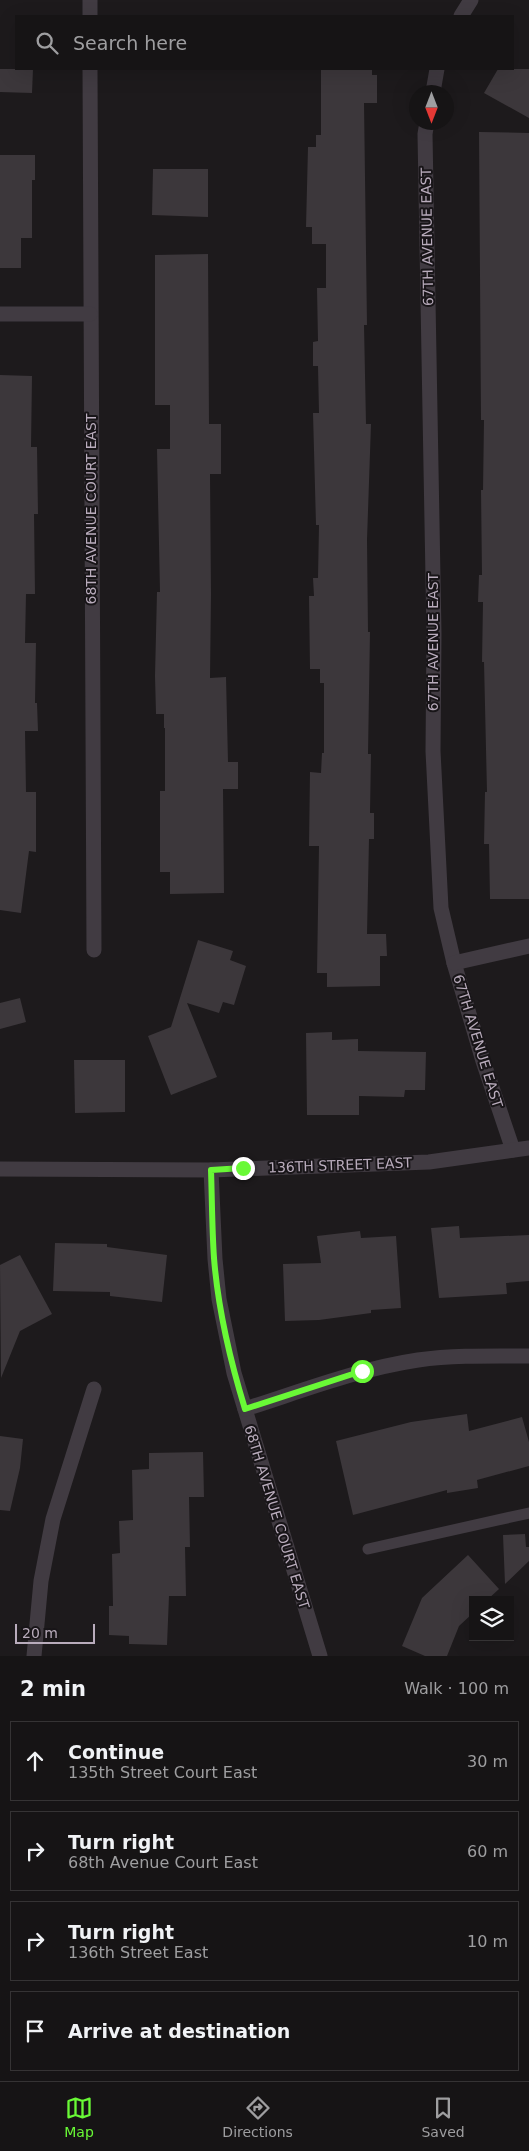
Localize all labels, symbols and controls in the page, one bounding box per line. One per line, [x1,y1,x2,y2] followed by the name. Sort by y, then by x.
[15,15,514,70] search box
[33,29,61,57] icon: search
[73,32,187,54] text: Search here
[409,85,454,130] north arrow
[418,167,436,306] street label: 67TH AVENUE EAST
[83,413,99,605] street label: 68TH AVENUE COURT EAST
[425,572,441,711] street label: 67TH AVENUE EAST
[450,973,506,1110] street label: 67TH AVENUE EAST
[268,1154,413,1176] street label: 136TH STREET EAST
[232,1157,255,1180] route end
[351,1360,374,1383] route start
[241,1423,313,1611] street label: 68TH AVENUE COURT EAST
[469,1596,514,1641] map controls
[469,1596,514,1641] button: layers
[15,1621,95,1644] scale bar
[22,1625,58,1641] text: 20 m
[20,1677,86,1701] text: 2 min
[404,1679,509,1698] text: Walk · 100 m
[68,1741,164,1763] text: Continue
[21,1747,49,1775] icon: ahead
[467,1752,508,1771] text: 30 m
[68,1763,257,1782] text: 135th Street Court East
[68,1831,174,1853] text: Turn right
[21,1837,49,1865] icon: right
[467,1842,508,1861] text: 60 m
[68,1853,258,1872] text: 68th Avenue Court East
[68,1921,174,1943] text: Turn right
[21,1927,49,1955] icon: right
[467,1932,508,1951] text: 10 m
[68,1943,208,1962] text: 136th Street East
[21,2017,49,2045] icon: arrive
[68,2020,290,2042] text: Arrive at destination
[64,2094,94,2140] tab: Map
[222,2094,293,2140] tab: Directions
[421,2094,465,2140] tab: Saved

